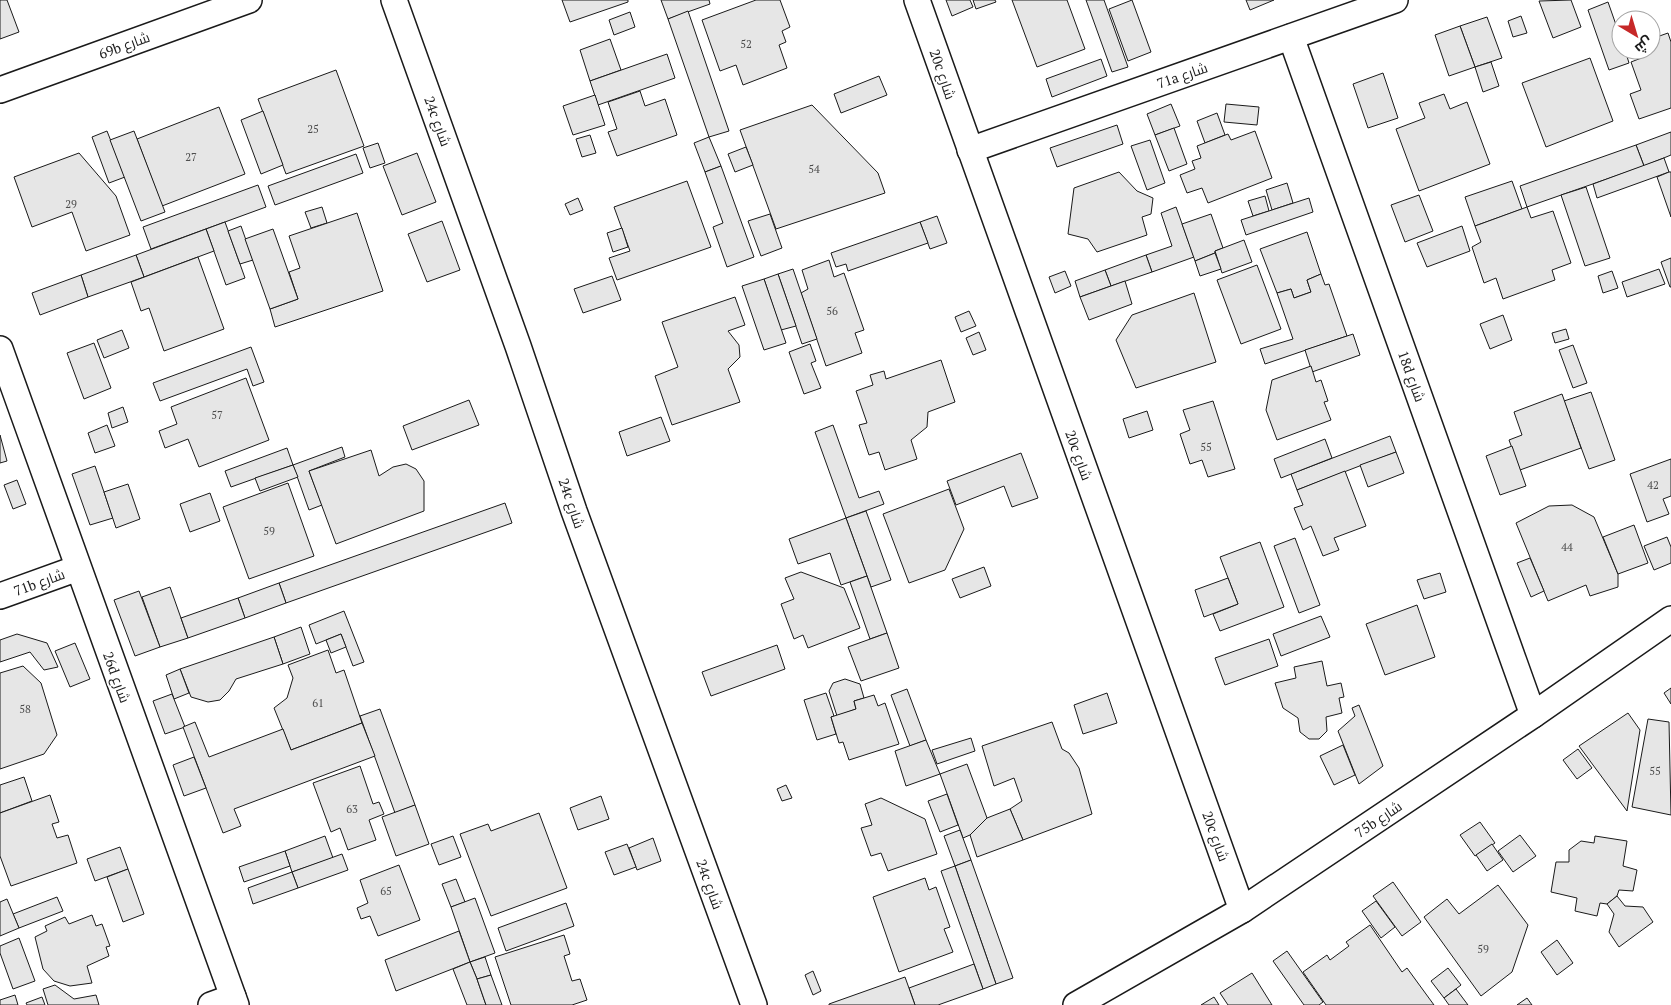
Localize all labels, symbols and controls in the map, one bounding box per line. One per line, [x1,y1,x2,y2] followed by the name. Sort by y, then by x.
[1611,10,1661,60] north arrow
[96,27,152,63] street label: 69b شارع
[1631,33,1657,59] text: ش
[740,37,752,51] house number: 52
[926,46,960,102] street label: 20c شارع
[1154,57,1210,93] street label: 71a شارع
[420,93,456,149] street label: 24c شارع
[307,122,319,136] house number: 25
[185,150,197,164] house number: 27
[808,162,820,176] house number: 54
[65,197,77,211] house number: 29
[826,304,838,318] house number: 56
[1394,348,1430,404] street label: 18d شارع
[211,408,223,422] house number: 57
[1061,427,1097,483] street label: 20c شارع
[1200,440,1212,454] house number: 55
[555,475,589,531] street label: 24c شارع
[1647,478,1659,492] house number: 42
[263,524,275,538] house number: 59
[1561,540,1573,554] house number: 44
[11,564,67,600] street label: 71b شارع
[99,649,135,705] street label: 26d شارع
[312,696,324,710] house number: 61
[19,702,31,716] house number: 58
[1649,764,1661,778] house number: 55
[1351,796,1405,842] street label: 75b شارع
[346,802,358,816] house number: 63
[1198,808,1234,864] street label: 20c شارع
[692,856,728,912] street label: 24c شارع
[380,884,392,898] house number: 65
[1477,942,1489,956] house number: 59

